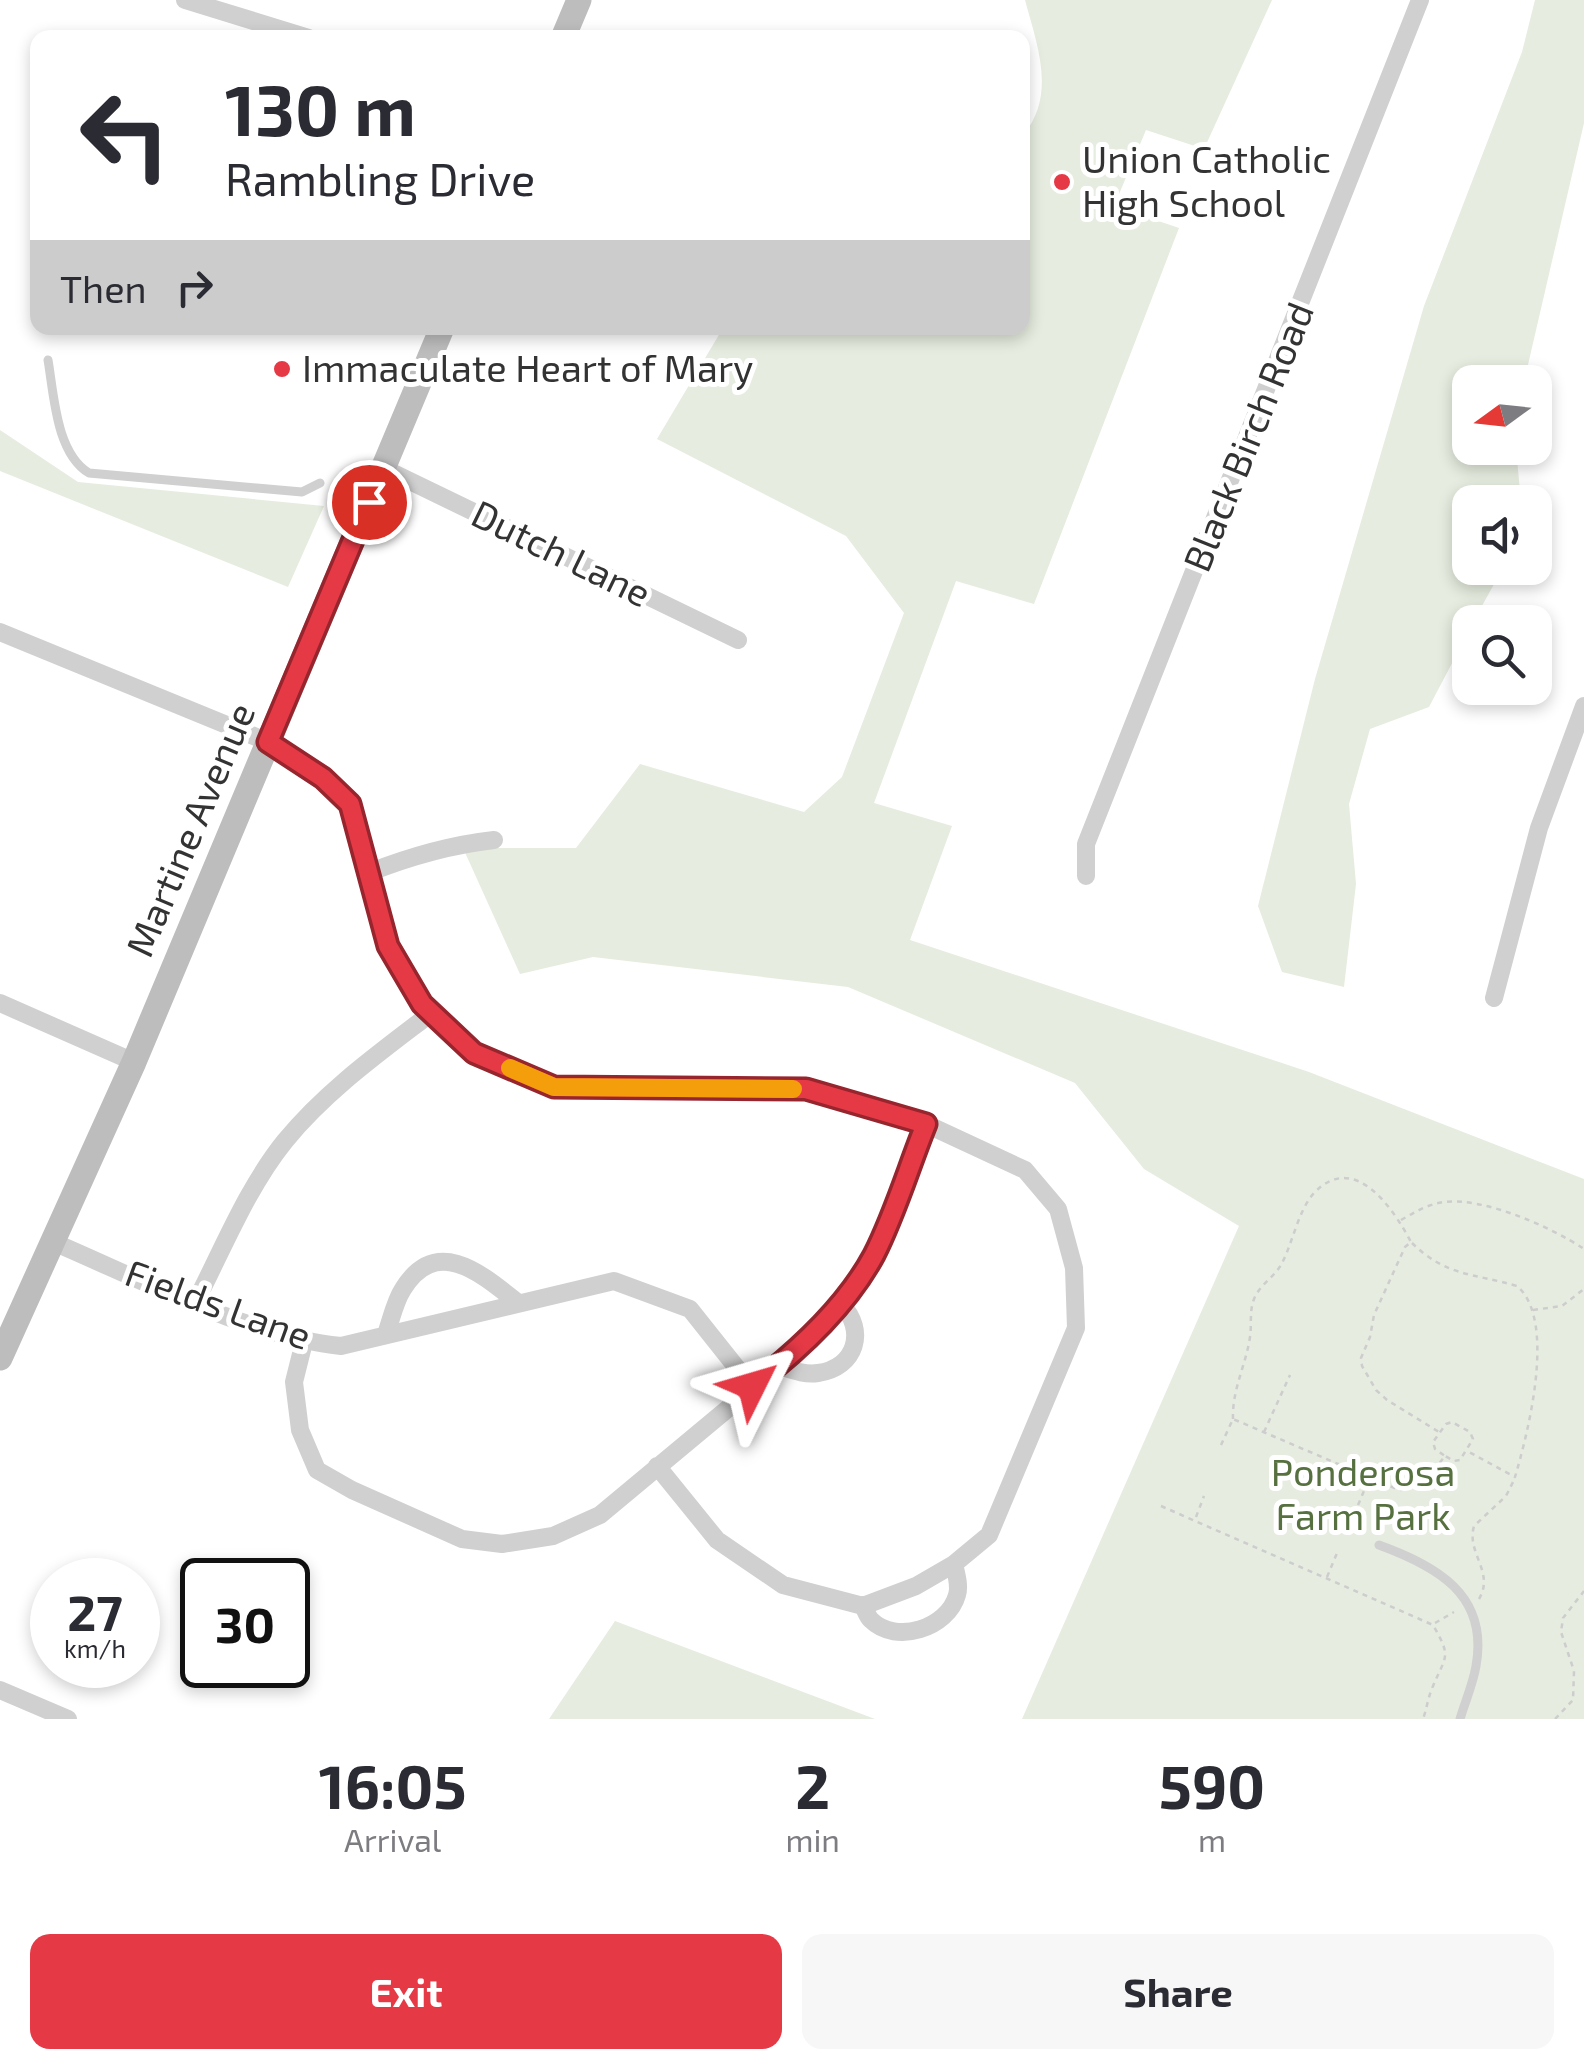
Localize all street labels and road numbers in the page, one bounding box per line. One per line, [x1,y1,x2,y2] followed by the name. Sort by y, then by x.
[1172,295,1322,578] street label: Black Birch Road
[465,489,659,615] street label: Dutch Lane
[115,696,263,963] street label: Martine Avenue
[120,1248,318,1358] street label: Fields Lane

